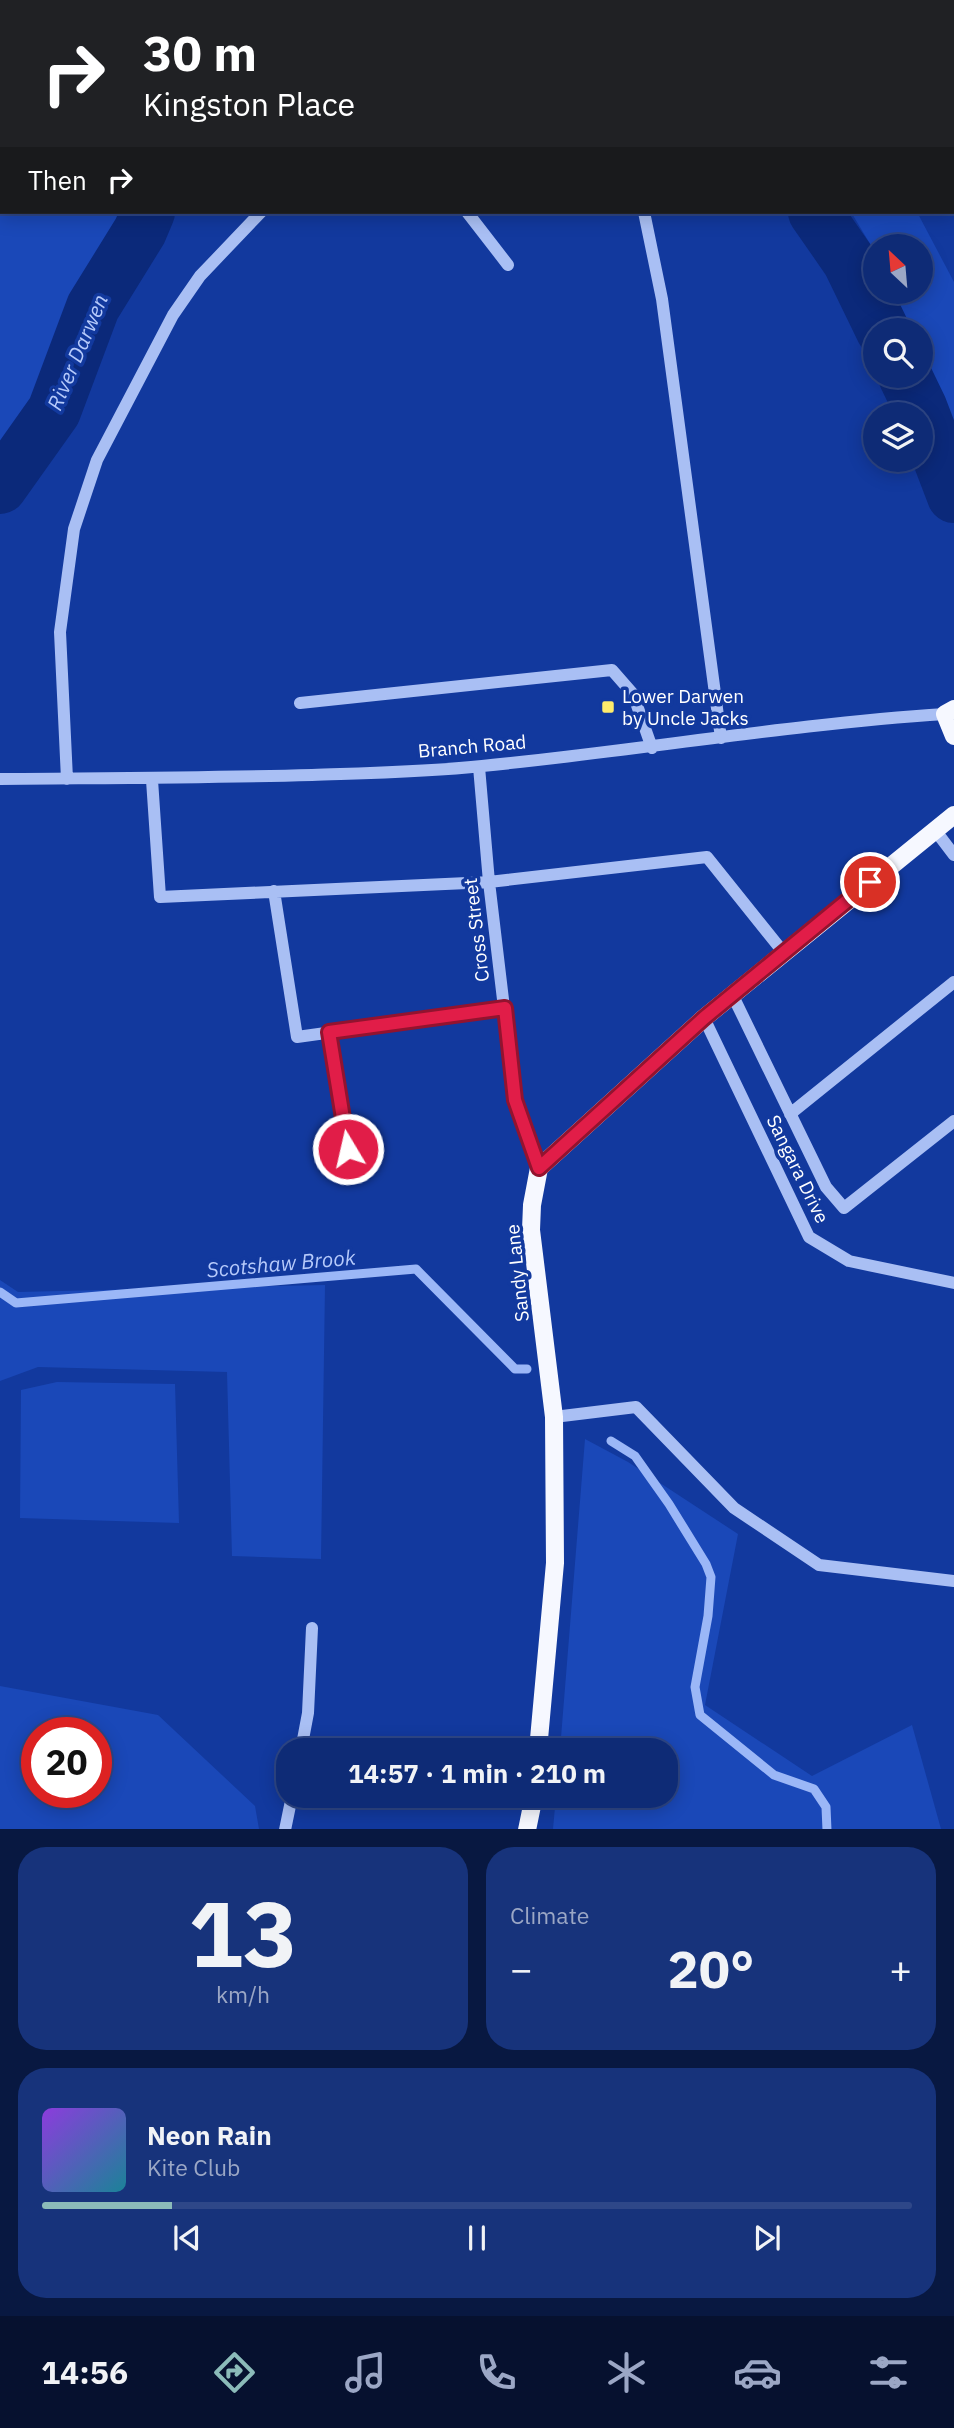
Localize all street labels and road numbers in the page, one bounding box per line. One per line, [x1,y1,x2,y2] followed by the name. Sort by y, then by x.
[417,729,527,763] street label: Branch Road
[458,877,494,983] street label: Cross Street
[761,1111,835,1227] street label: Sangara Drive
[500,1223,534,1323] street label: Sandy Lane

